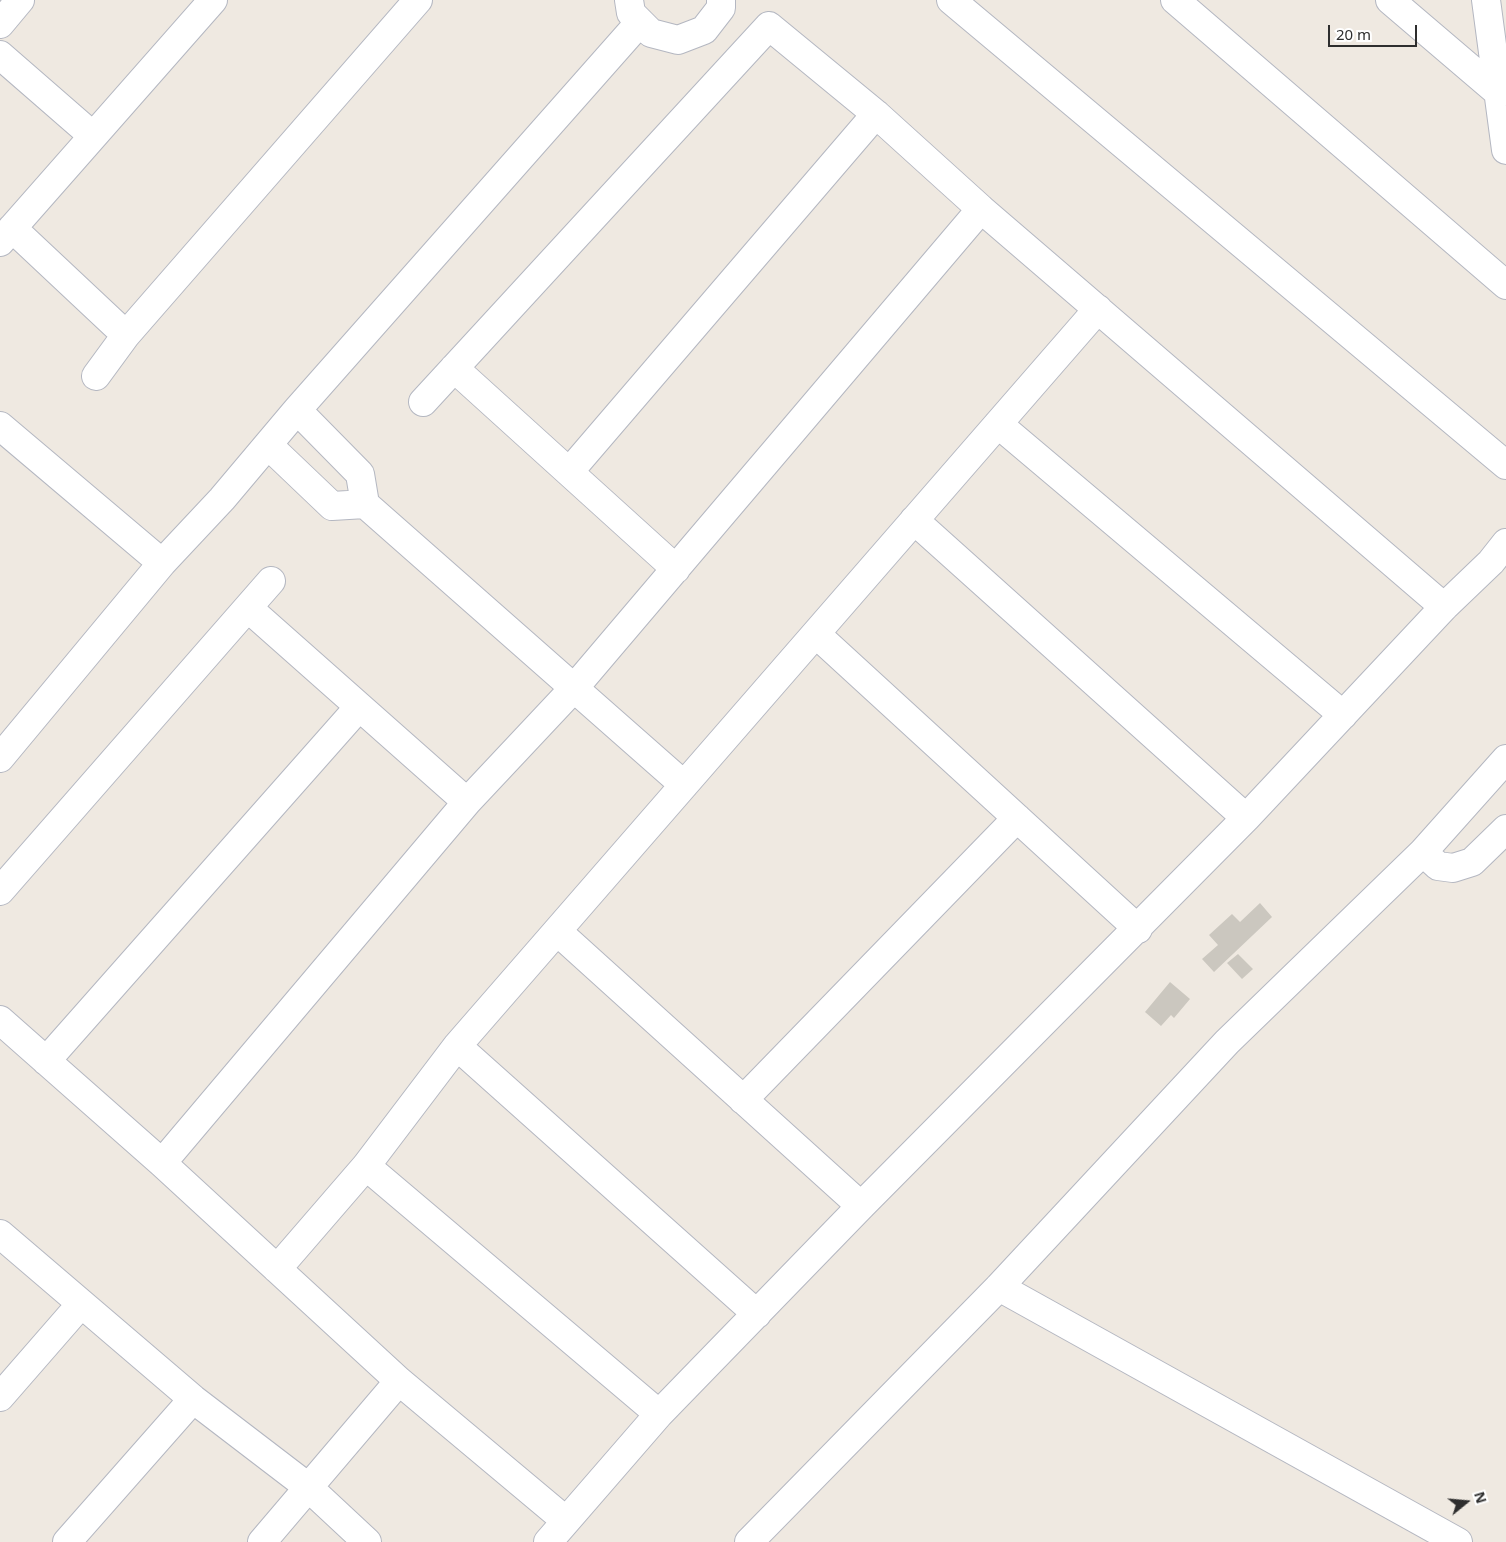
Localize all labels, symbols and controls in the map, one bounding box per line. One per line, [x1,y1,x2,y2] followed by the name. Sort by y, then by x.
[1331,15,1420,47] scale bar
[1336,24,1371,44] text: 20 m
[1441,1477,1491,1527] north arrow
[1470,1489,1492,1506] text: N

